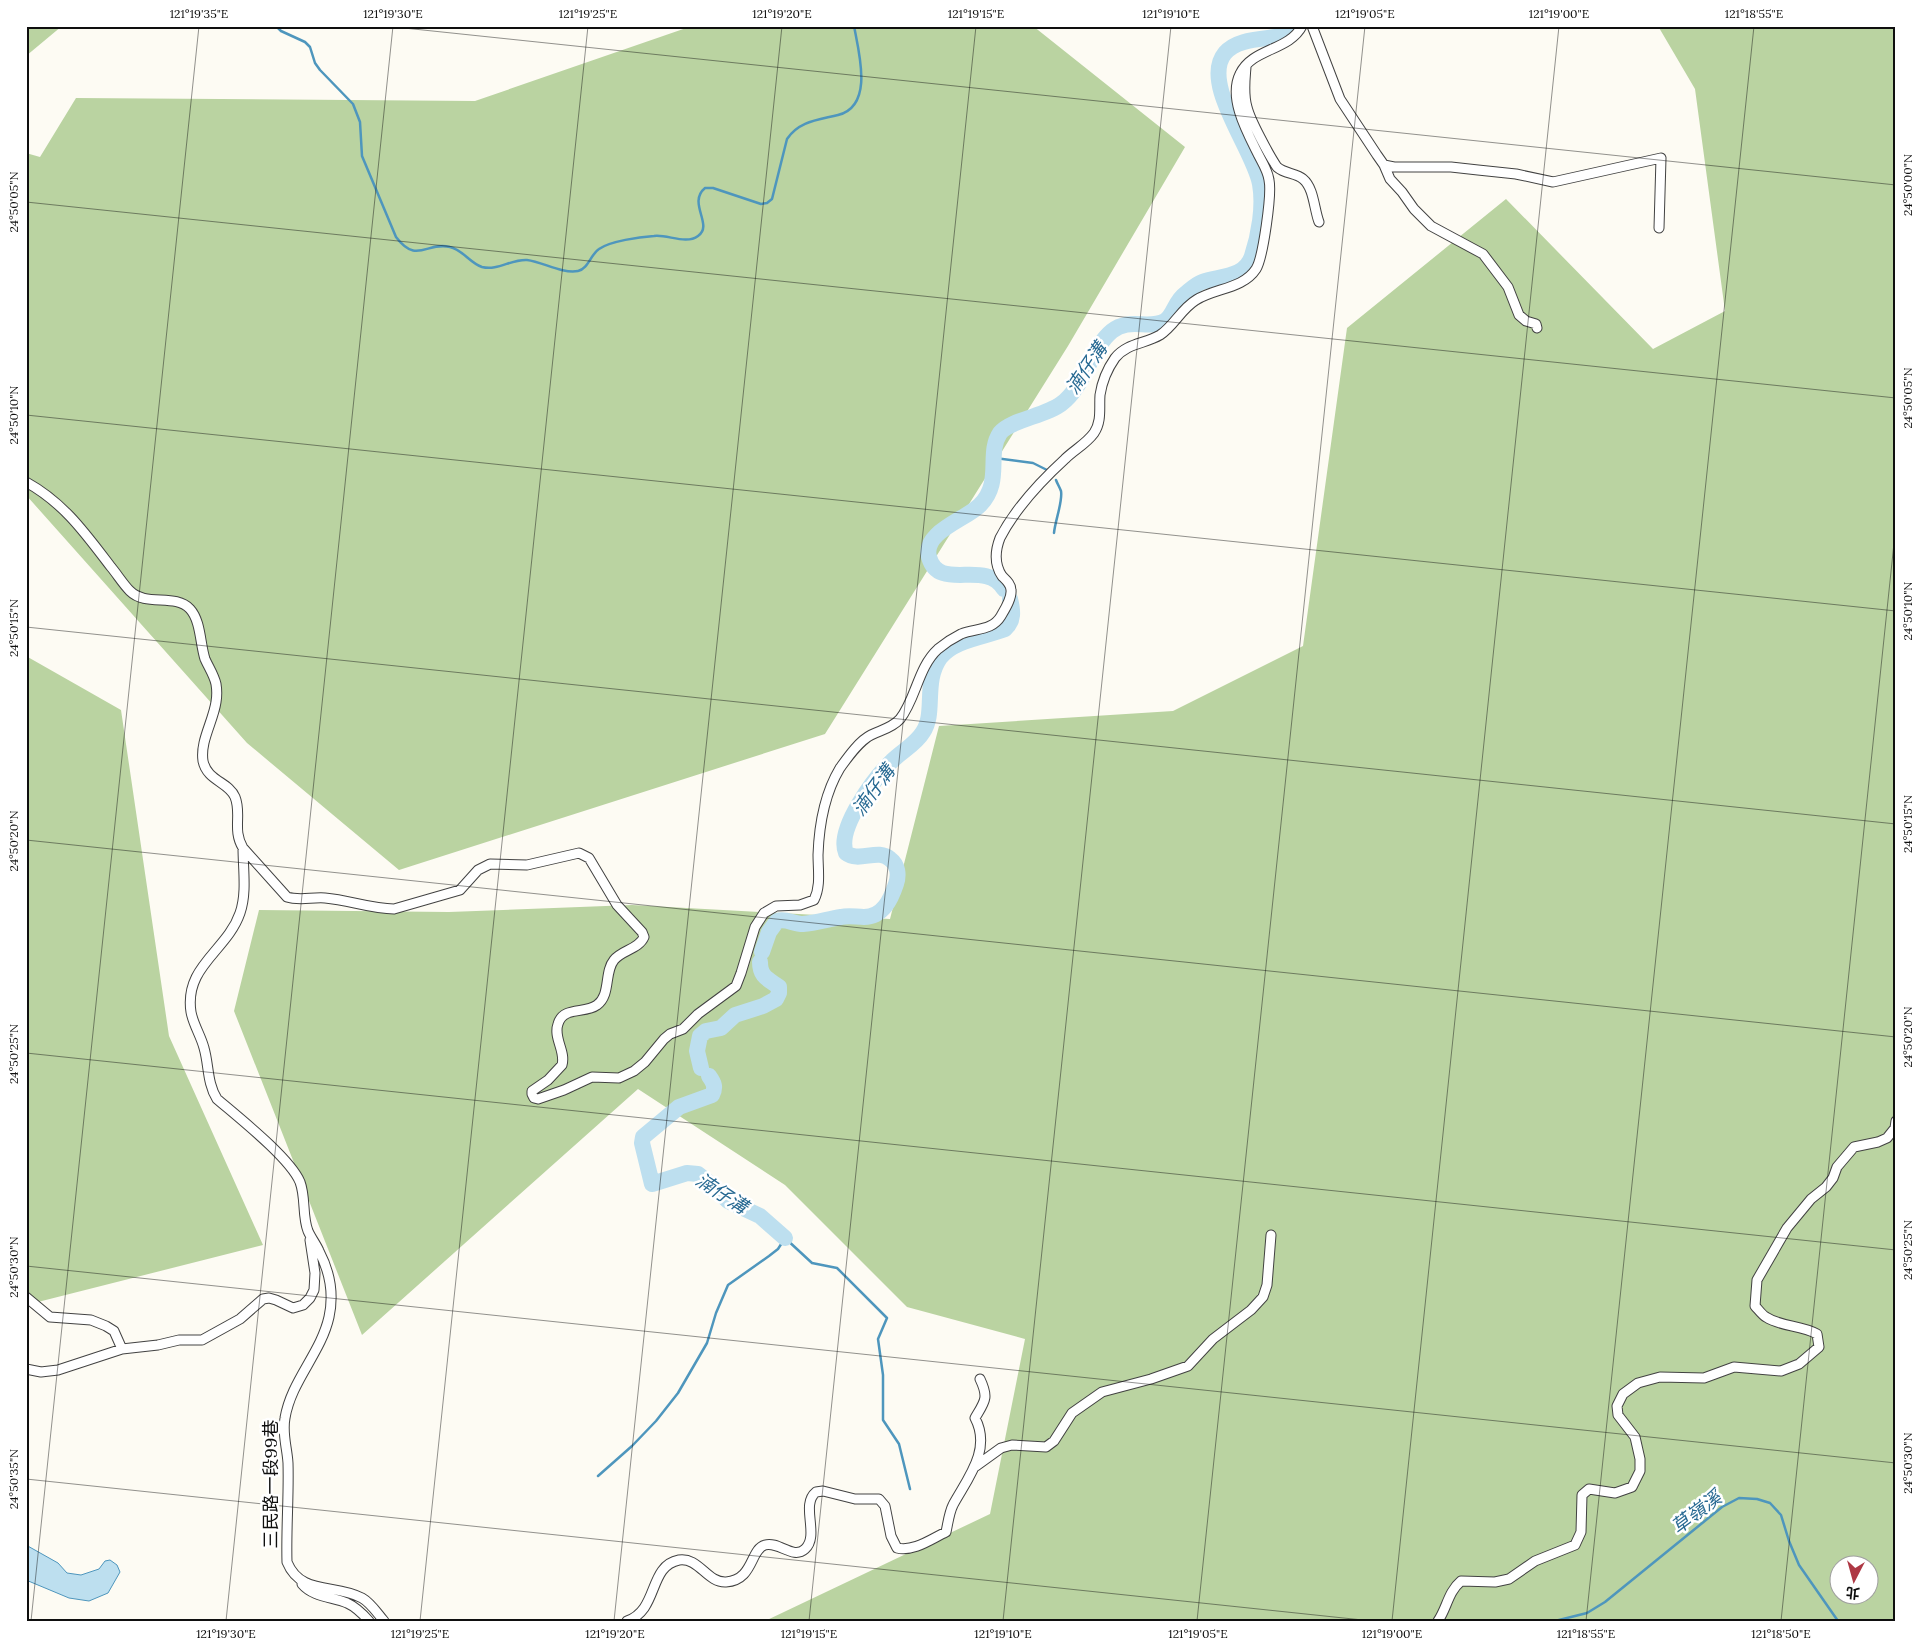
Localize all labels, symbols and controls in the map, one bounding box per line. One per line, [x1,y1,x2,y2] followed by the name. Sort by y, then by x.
[170,6,228,21] text: 121°19'35"E
[363,6,423,21] text: 121°19'30"E
[559,6,617,21] text: 121°19'25"E
[752,6,812,21] text: 121°19'20"E
[948,6,1004,21] text: 121°19'15"E
[1142,6,1200,21] text: 121°19'10"E
[1335,6,1395,21] text: 121°19'05"E
[1529,6,1589,21] text: 121°19'00"E
[1725,6,1783,21] text: 121°18'55"E
[1900,154,1915,216] text: 24°50'00"N
[6,171,21,233] text: 24°50'05"N
[1060,335,1114,398] water label: 湳仔溝
[1900,367,1915,429] text: 24°50'05"N
[6,386,21,445] text: 24°50'10"N
[1900,582,1915,641] text: 24°50'10"N
[6,599,21,657] text: 24°50'15"N
[847,757,901,820] water label: 湳仔溝
[1900,795,1915,853] text: 24°50'15"N
[6,810,21,872] text: 24°50'20"N
[1900,1006,1915,1068] text: 24°50'20"N
[6,1024,21,1084] text: 24°50'25"N
[692,1167,755,1220] water label: 湳仔溝
[1900,1220,1915,1280] text: 24°50'25"N
[6,1236,21,1298] text: 24°50'30"N
[259,1420,282,1548] street label: 三民路一段99巷
[1900,1432,1915,1494] text: 24°50'30"N
[6,1449,21,1509] text: 24°50'35"N
[1666,1483,1728,1539] water label: 草嶺溪
[1830,1554,1880,1604] north arrow
[1845,1583,1861,1603] text: 北
[196,1626,256,1641] text: 121°19'30"E
[391,1626,449,1641] text: 121°19'25"E
[585,1626,645,1641] text: 121°19'20"E
[781,1626,837,1641] text: 121°19'15"E
[974,1626,1032,1641] text: 121°19'10"E
[1168,1626,1228,1641] text: 121°19'05"E
[1362,1626,1422,1641] text: 121°19'00"E
[1557,1626,1615,1641] text: 121°18'55"E
[1751,1626,1811,1641] text: 121°18'50"E

